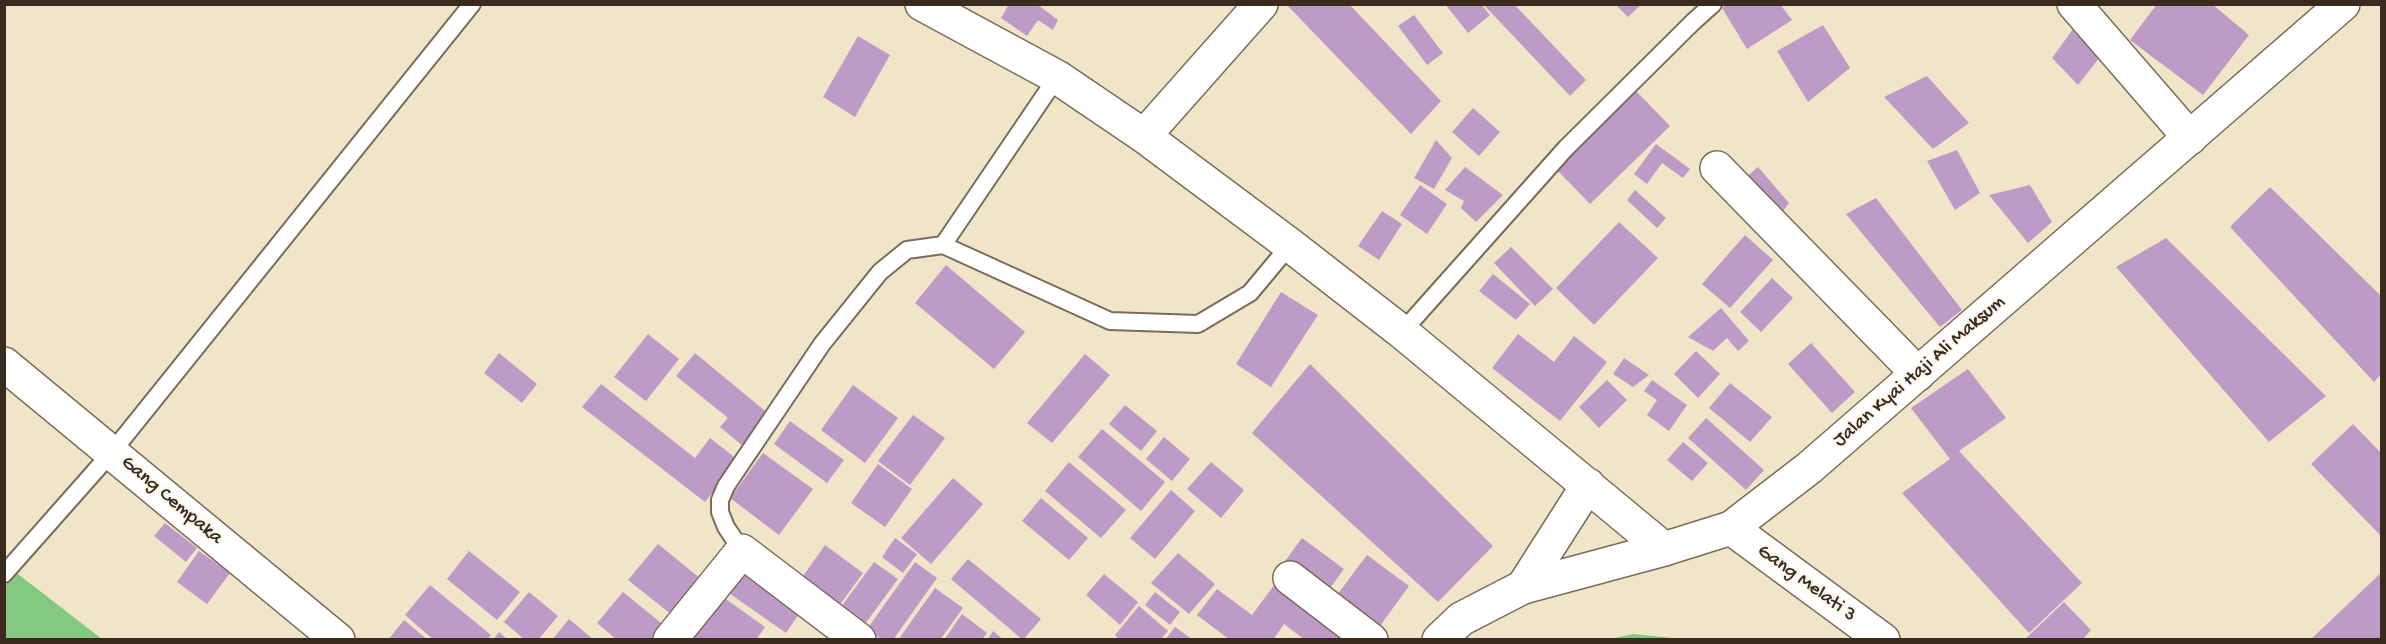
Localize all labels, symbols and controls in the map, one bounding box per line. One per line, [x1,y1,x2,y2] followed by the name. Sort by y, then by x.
[1829,291,2011,453] street label: Jalan Kyai Haji Ali Maksum
[115,451,227,551] street label: Gang Cempaka
[1752,540,1860,628] street label: Gang Melati 3

